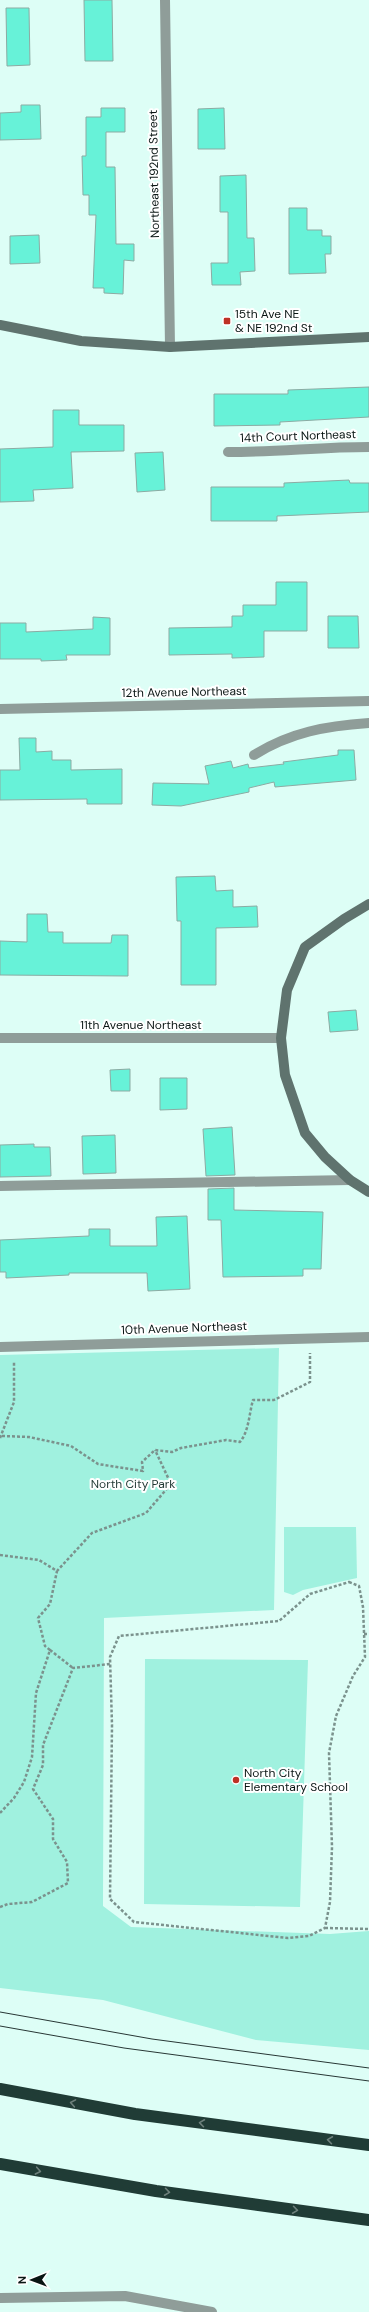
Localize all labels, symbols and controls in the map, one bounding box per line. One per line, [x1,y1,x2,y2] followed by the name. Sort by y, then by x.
[145,110,163,238] street label: Northeast 192nd Street
[235,306,313,336] place label: 15th Ave NE & NE 192nd St
[222,316,232,326] marker: 15th Ave NE & NE 192nd St
[240,426,357,446] street label: 14th Court Northeast
[122,683,247,701] street label: 12th Avenue Northeast
[80,1017,202,1033] street label: 11th Avenue Northeast
[121,1318,248,1338] street label: 10th Avenue Northeast
[91,1476,175,1492] park label: North City Park
[244,1765,348,1795] place label: North City Elementary School
[231,1775,241,1785] marker: North City Elementary School
[70,2099,76,2108] one-way arrow
[198,2119,205,2128] one-way arrow
[327,2136,333,2145] one-way arrow
[35,2167,41,2175] one-way arrow
[163,2187,170,2196] one-way arrow
[292,2205,298,2214] one-way arrow
[12,2260,52,2300] north arrow
[15,2276,29,2284] text: N

